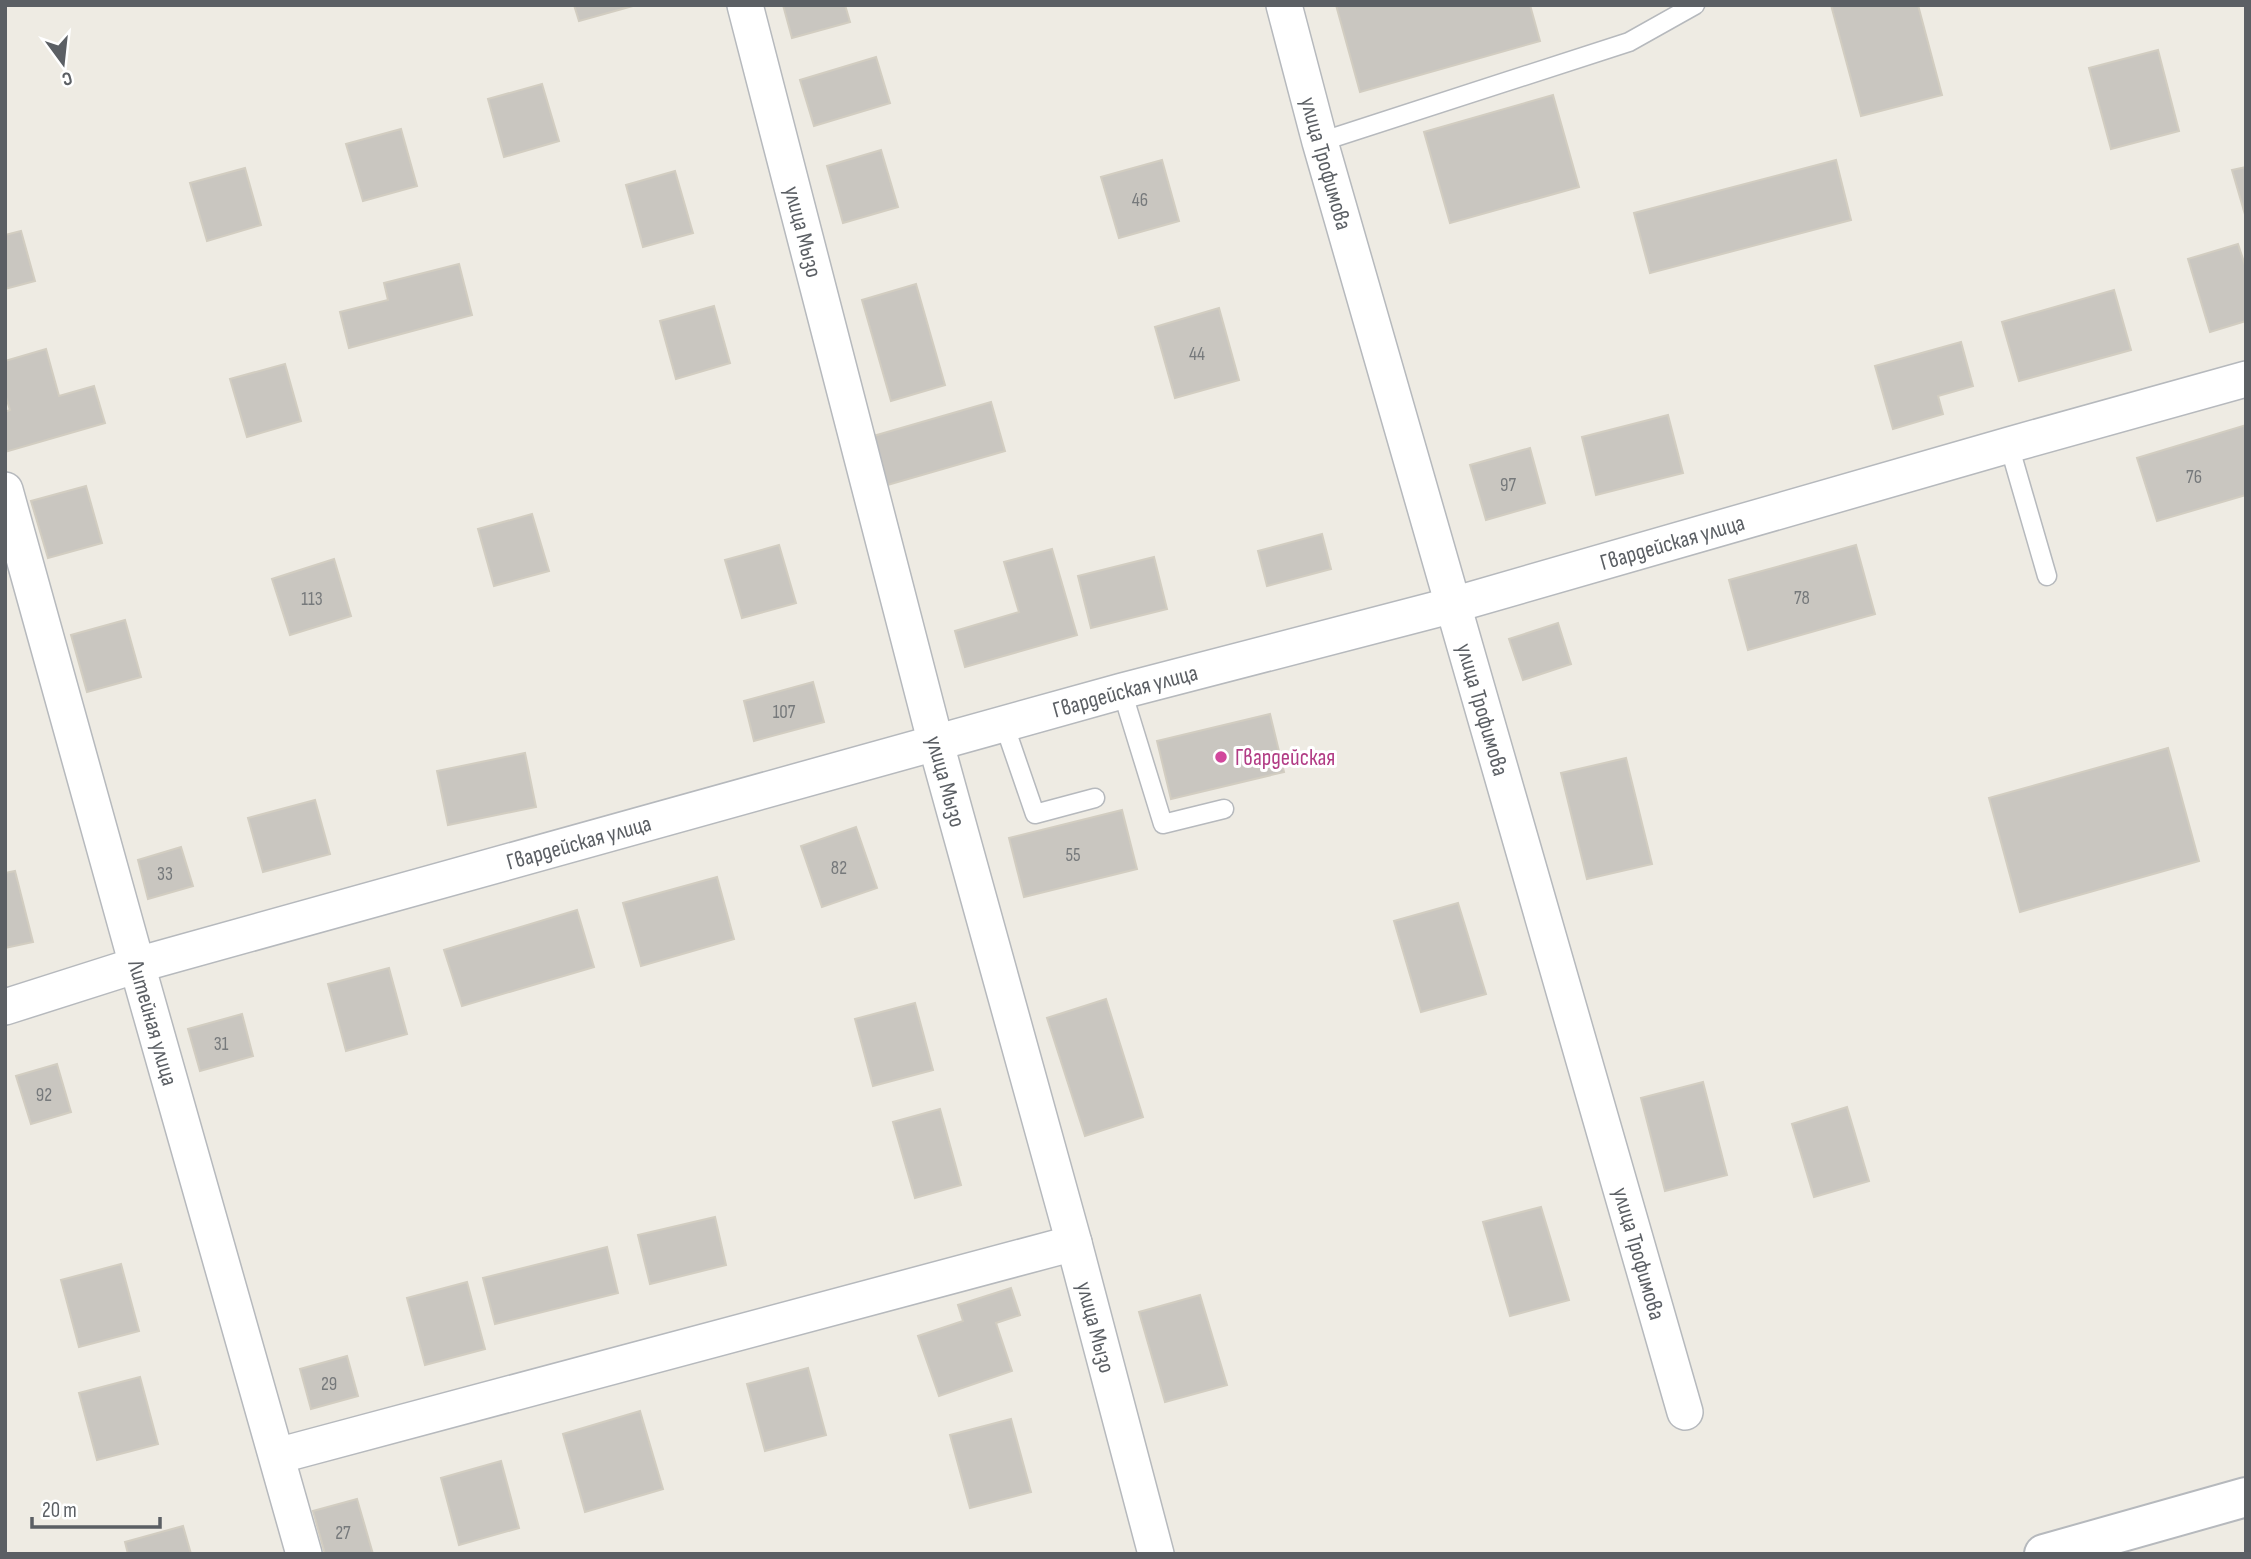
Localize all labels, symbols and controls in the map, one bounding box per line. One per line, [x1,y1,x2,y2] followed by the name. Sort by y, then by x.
[28,28,98,98] north arrow
[59,66,75,90] text: С
[1294,94,1358,233] street label: улица Трофимова
[777,183,828,280] street label: улица Мызо
[1132,189,1148,212] house number: 46
[1189,343,1205,366] house number: 44
[2186,466,2202,489] house number: 76
[1500,474,1516,497] house number: 97
[1597,509,1748,577] street label: Гвардейская улица
[1794,587,1810,610] house number: 78
[301,588,323,611] house number: 113
[1450,640,1514,779] street label: улица Трофимова
[1050,659,1201,725] street label: Гвардейская улица
[773,701,796,724] house number: 107
[920,733,971,830] street label: улица Мызо
[1235,744,1335,772] place label: Гвардейская
[1213,749,1229,765] marker: Гвардейская
[503,810,655,877] street label: Гвардейская улица
[1065,844,1081,867] house number: 55
[831,857,847,880] house number: 82
[157,863,173,886] house number: 33
[121,956,183,1089] street label: Литейная улица
[214,1033,229,1056] house number: 31
[36,1084,52,1107] house number: 92
[1606,1184,1671,1323] street label: улица Трофимова
[1070,1279,1121,1376] street label: улица Мызо
[321,1373,337,1396] house number: 29
[32,1486,159,1530] scale bar
[42,1498,77,1523] text: 20 m
[335,1522,351,1545] house number: 27

